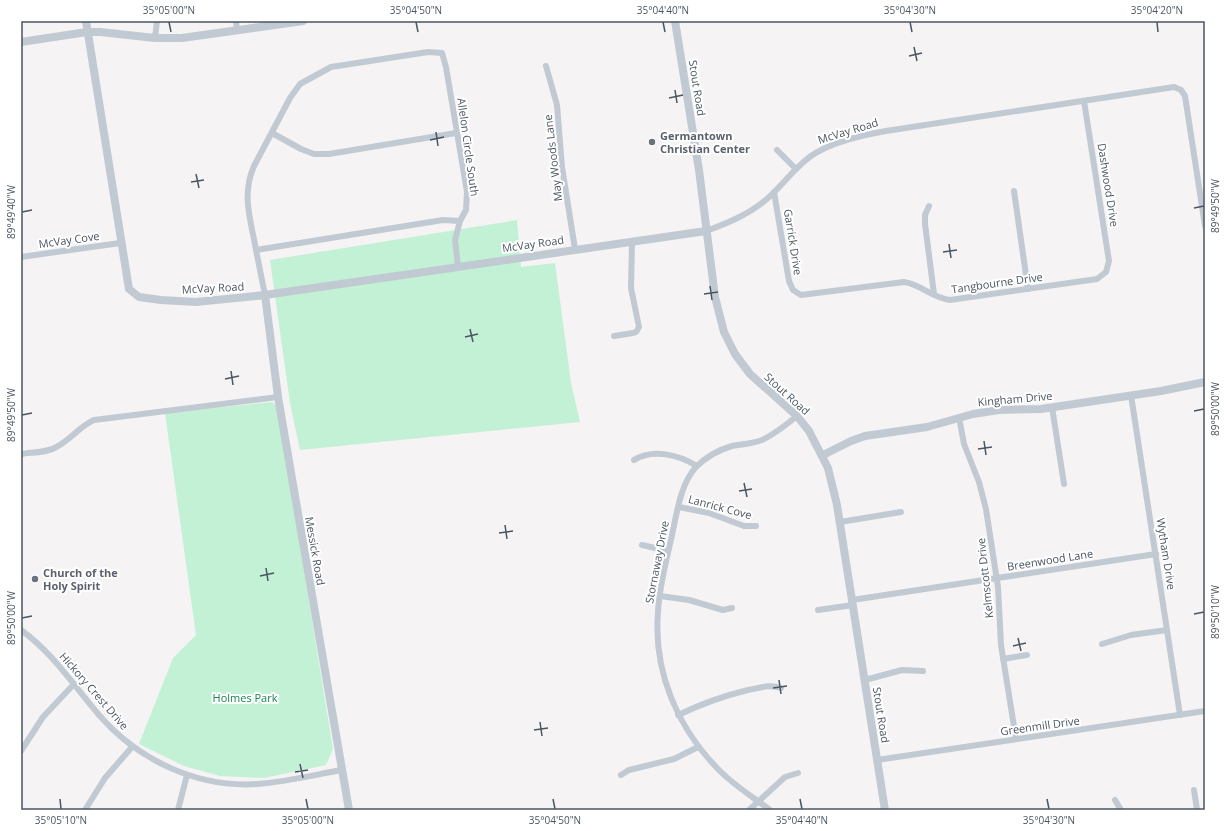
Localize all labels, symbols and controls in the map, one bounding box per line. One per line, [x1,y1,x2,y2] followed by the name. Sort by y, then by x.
[143,3,195,17] text: 35°05'00"N
[390,3,442,17] text: 35°04'50"N
[637,3,689,17] text: 35°04'40"N
[884,3,936,17] text: 35°04'30"N
[1131,3,1183,17] text: 35°04'20"N
[686,59,709,117] street label: Stout Road
[454,97,483,197] street label: Allelon Circle South
[540,114,565,202] street label: May Woods Lane
[816,114,880,147] street label: McVay Road
[660,128,750,156] place label: Germantown Christian Center
[647,137,657,147] marker: Germantown Christian Center
[1094,142,1122,228] street label: Dashwood Drive
[1208,178,1222,233] text: 89°49'50"W
[4,184,18,239] text: 89°49'40"W
[781,208,806,276] street label: Garrick Drive
[37,228,100,251] street label: McVay Cove
[501,232,565,255] street label: McVay Road
[950,269,1044,296] street label: Tangbourne Drive
[181,278,245,297] street label: McVay Road
[761,369,813,418] street label: Stout Road
[1208,381,1222,436] text: 89°50'00"W
[4,387,18,442] text: 89°49'50"W
[977,388,1053,409] street label: Kingham Drive
[687,491,753,522] street label: Lanrick Cove
[302,515,329,586] street label: Messick Road
[1153,517,1180,591] street label: Wytham Drive
[641,519,672,604] street label: Stornaway Drive
[973,537,996,619] street label: Kelmscott Drive
[1006,545,1094,574] street label: Breenwood Lane
[43,565,118,593] place label: Church of the Holy Spirit
[30,574,40,584] marker: Church of the Holy Spirit
[1208,584,1222,639] text: 89°50'10"W
[4,590,18,645] text: 89°50'00"W
[57,649,132,733] street label: Hickory Crest Drive
[870,686,893,744] street label: Stout Road
[213,690,278,705] park label: Holmes Park
[999,713,1081,738] street label: Greenmill Drive
[35,813,87,827] text: 35°05'10"N
[282,813,334,827] text: 35°05'00"N
[529,813,581,827] text: 35°04'50"N
[776,813,828,827] text: 35°04'40"N
[1023,813,1075,827] text: 35°04'30"N

